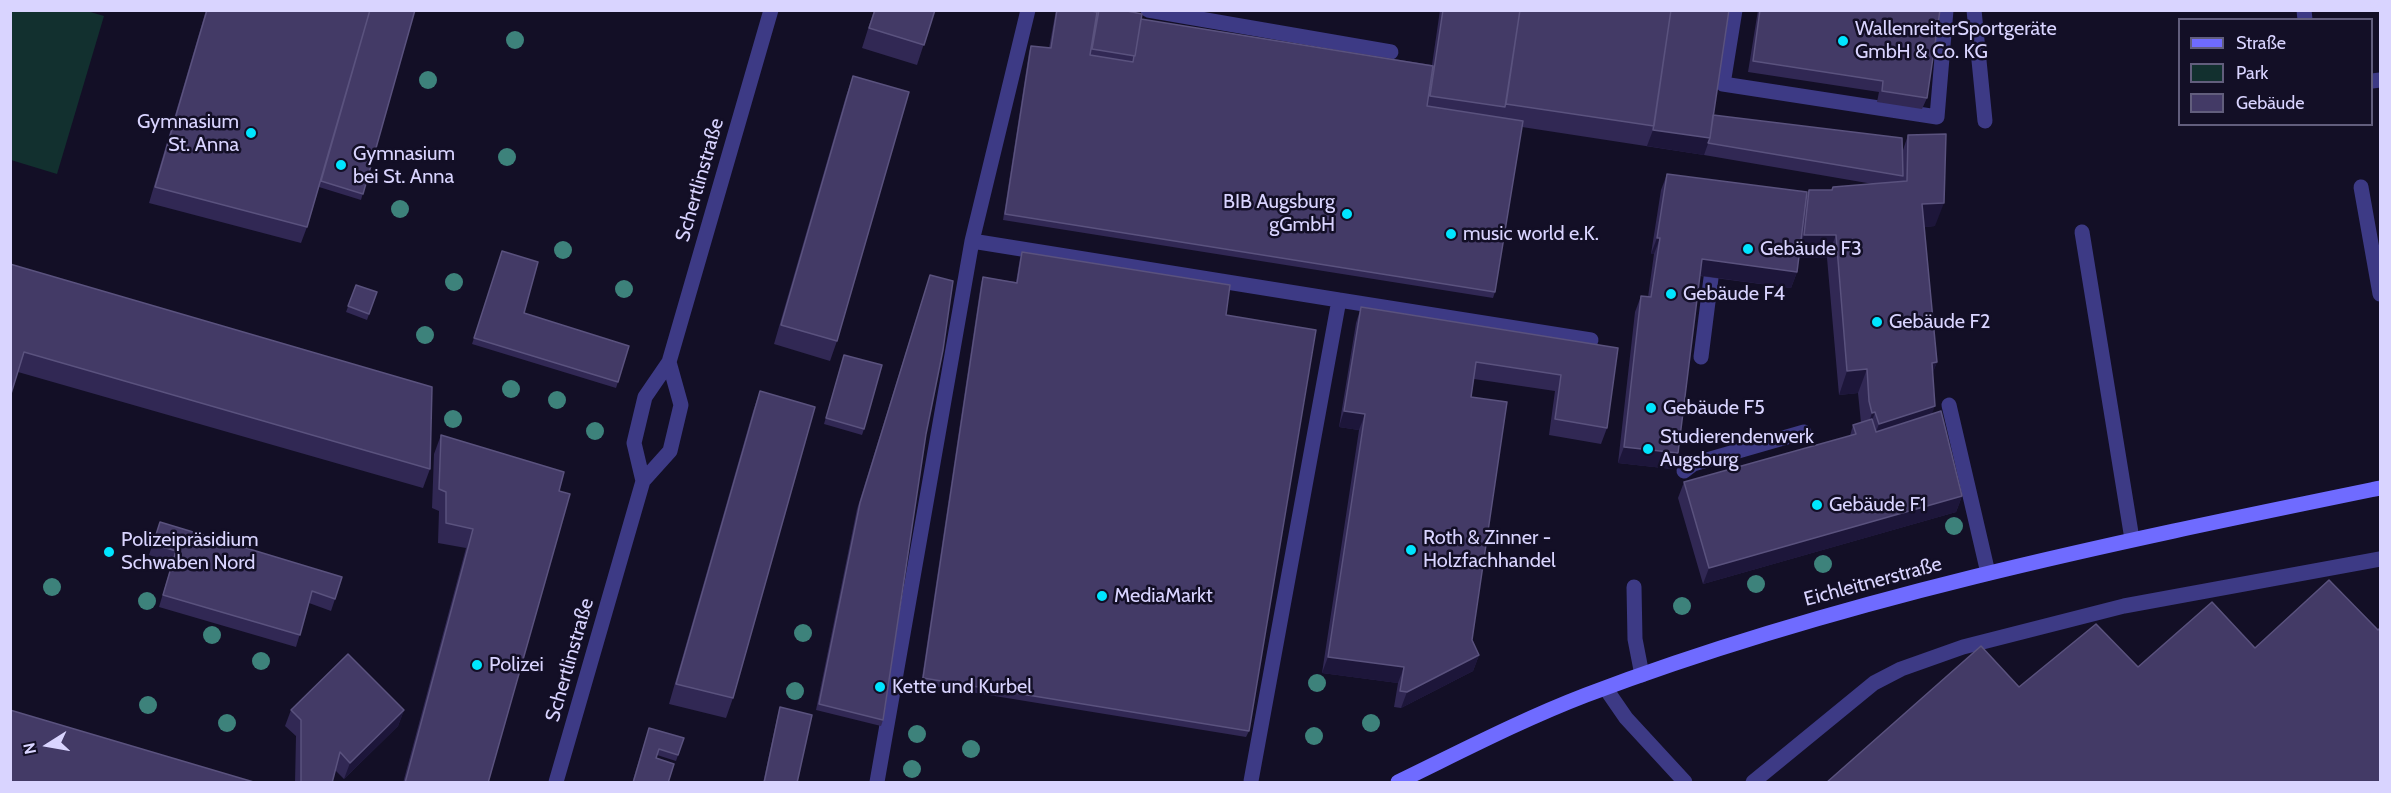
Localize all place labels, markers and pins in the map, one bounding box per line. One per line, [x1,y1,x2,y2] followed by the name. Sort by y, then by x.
[1855,17,2057,64] place label: WallenreiterSportgeräte GmbH & Co. KG
[1836,34,1850,48] marker: WallenreiterSportgeräte GmbH & Co. KG
[137,110,239,157] place label: Gymnasium St. Anna
[244,126,258,140] marker: Gymnasium St. Anna
[353,142,455,189] place label: Gymnasium bei St. Anna
[334,158,348,172] marker: Gymnasium bei St. Anna
[1223,190,1335,237] place label: BIB Augsburg gGmbH
[1340,207,1354,221] marker: BIB Augsburg gGmbH
[1463,222,1599,246] place label: music world e.K.
[1444,227,1458,241] marker: music world e.K.
[1760,237,1862,261] place label: Gebäude F3
[1741,242,1755,256] marker: Gebäude F3
[1683,282,1785,306] place label: Gebäude F4
[1664,287,1678,301] marker: Gebäude F4
[1889,310,1991,334] place label: Gebäude F2
[1870,315,1884,329] marker: Gebäude F2
[1663,396,1765,420] place label: Gebäude F5
[1644,401,1658,415] marker: Gebäude F5
[1660,425,1814,472] place label: Studierendenwerk Augsburg
[1641,442,1655,456] marker: Studierendenwerk Augsburg
[1829,493,1927,517] place label: Gebäude F1
[1810,498,1824,512] marker: Gebäude F1
[1423,526,1556,573] place label: Roth & Zinner - Holzfachhandel
[121,528,259,575] place label: Polizeipräsidium Schwaben Nord
[1404,543,1418,557] marker: Roth & Zinner - Holzfachhandel
[102,545,116,559] marker: Polizeipräsidium Schwaben Nord
[1114,584,1213,608] place label: MediaMarkt
[1095,589,1109,603] marker: MediaMarkt
[489,653,544,677] place label: Polizei
[470,658,484,672] marker: Polizei
[892,675,1032,699] place label: Kette und Kurbel
[873,680,887,694] marker: Kette und Kurbel

